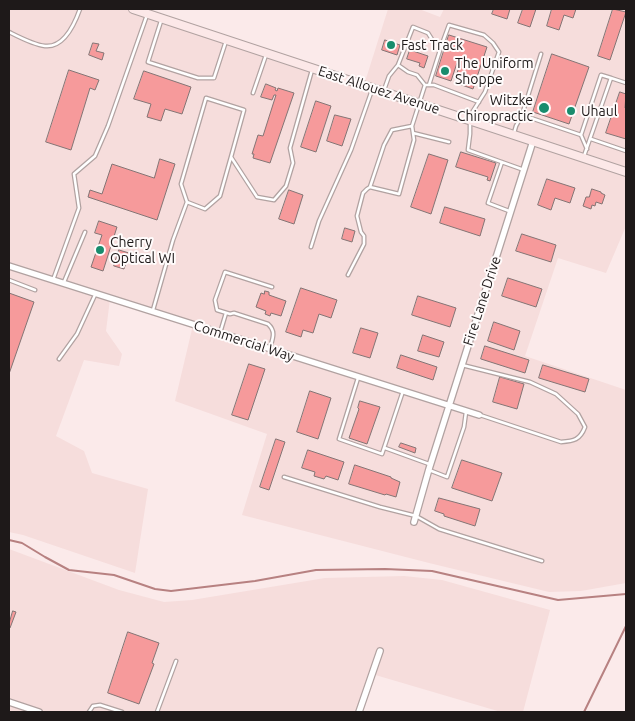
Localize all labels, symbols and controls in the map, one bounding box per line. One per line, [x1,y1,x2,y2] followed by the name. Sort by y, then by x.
[401,37,463,53] place label: Fast Track
[385,39,397,51] marker: Fast Track
[455,55,534,88] place label: The Uniform Shoppe
[316,62,442,118] street label: East Allouez Avenue
[439,65,451,77] marker: The Uniform Shoppe
[457,92,533,124] place label: Witzke Chiropractic
[537,101,551,115] marker: Witzke Chiropractic
[581,103,617,119] place label: Uhaul
[565,105,577,117] marker: Uhaul
[110,234,175,266] place label: Cherry Optical WI
[94,244,106,256] marker: Cherry Optical WI
[460,254,504,348] street label: Fire Lane Drive
[192,317,296,365] street label: Commercial Way

